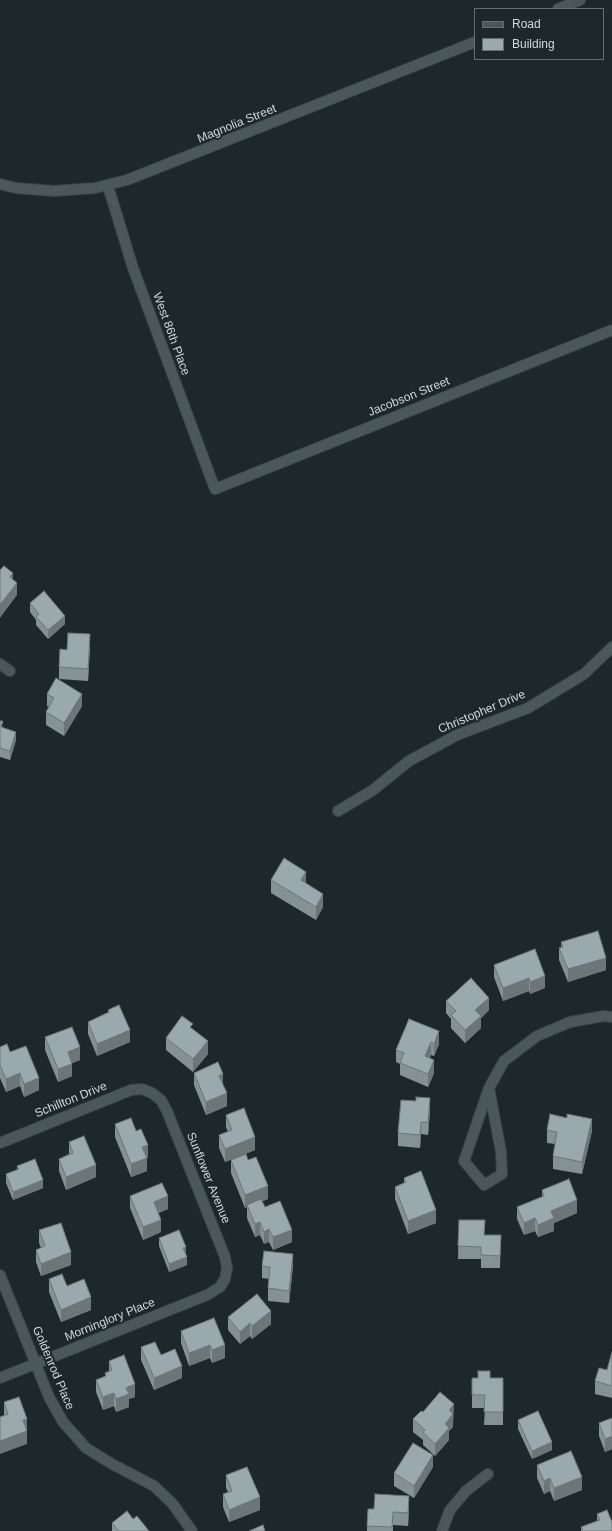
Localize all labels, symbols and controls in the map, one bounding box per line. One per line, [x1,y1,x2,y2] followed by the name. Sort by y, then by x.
[474,8,604,60] legend
[512,17,541,31] text: Road
[512,37,555,51] text: Building
[195,102,279,146] street label: Magnolia Street
[149,291,193,377] street label: West 86th Place
[366,374,452,420] street label: Jacobson Street
[436,687,528,737] street label: Christopher Drive
[33,1079,109,1121] street label: Schillton Drive
[183,1130,233,1226] street label: Sunflower Avenue
[63,1295,157,1345] street label: Morninglory Place
[29,1324,77,1412] street label: Goldenrod Place

